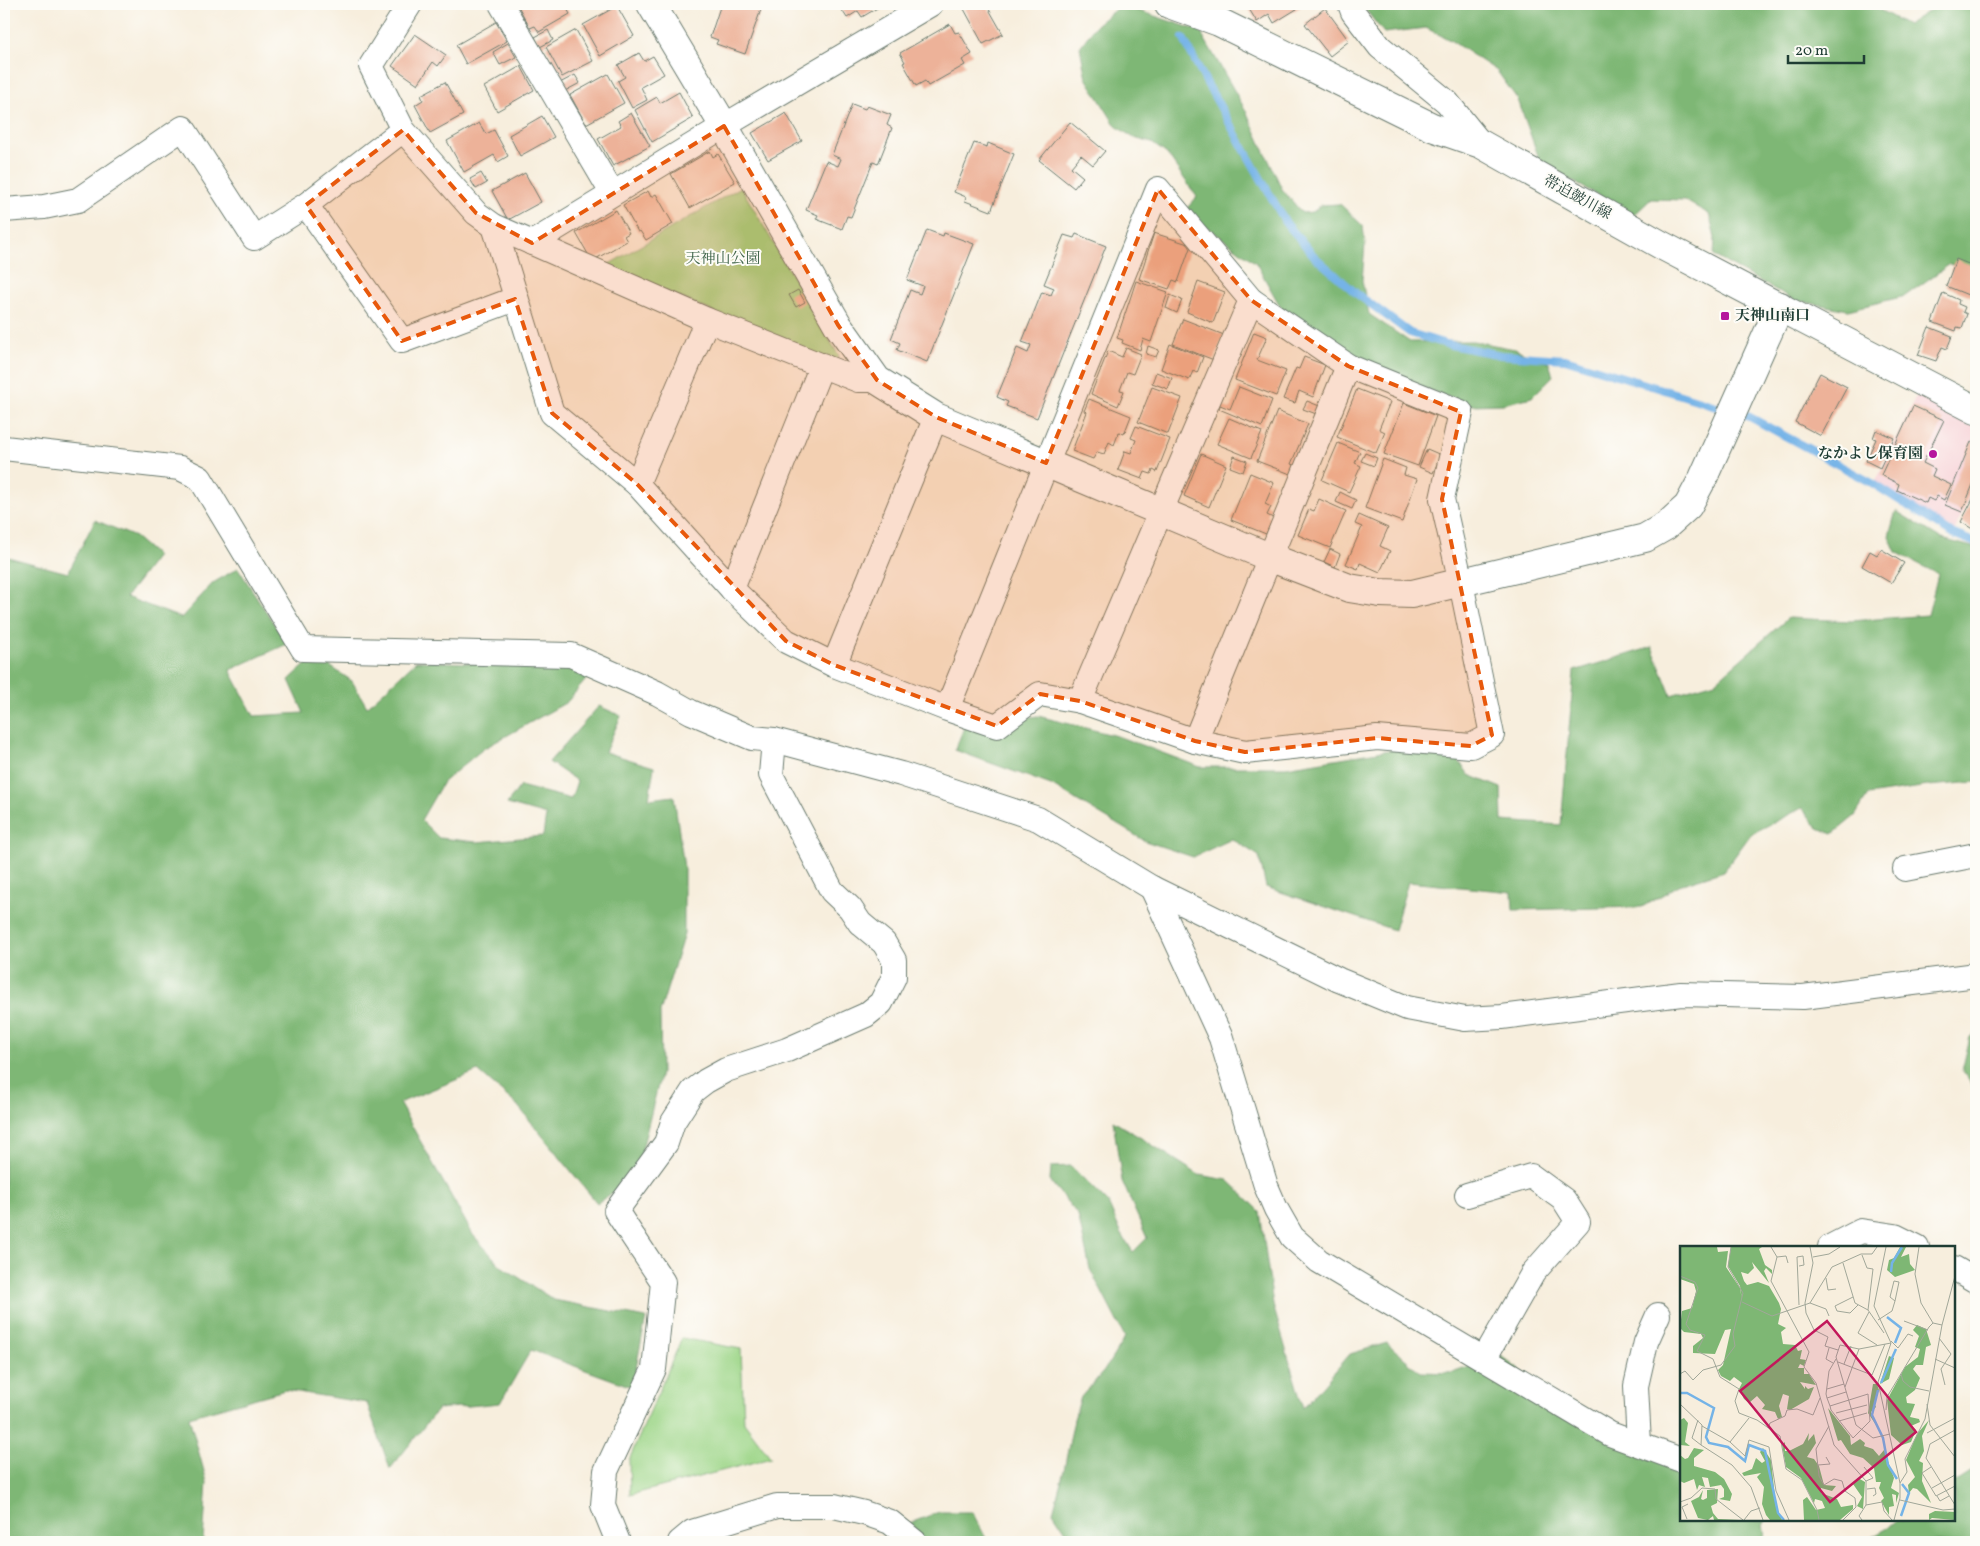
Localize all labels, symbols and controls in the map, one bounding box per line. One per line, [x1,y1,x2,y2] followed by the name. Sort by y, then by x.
[1788,32,1864,64] scale bar
[1795,41,1828,62] text: 20 m
[1539,171,1615,225] street label: 帯迫皷川線
[685,249,761,270] park label: 天神山公園
[1735,306,1810,327] place label: 天神山南口
[1719,310,1731,322] marker: 天神山南口
[1818,444,1923,465] place label: なかよし保育園
[1927,448,1939,460] marker: なかよし保育園
[1680,1246,1955,1521] inset map

